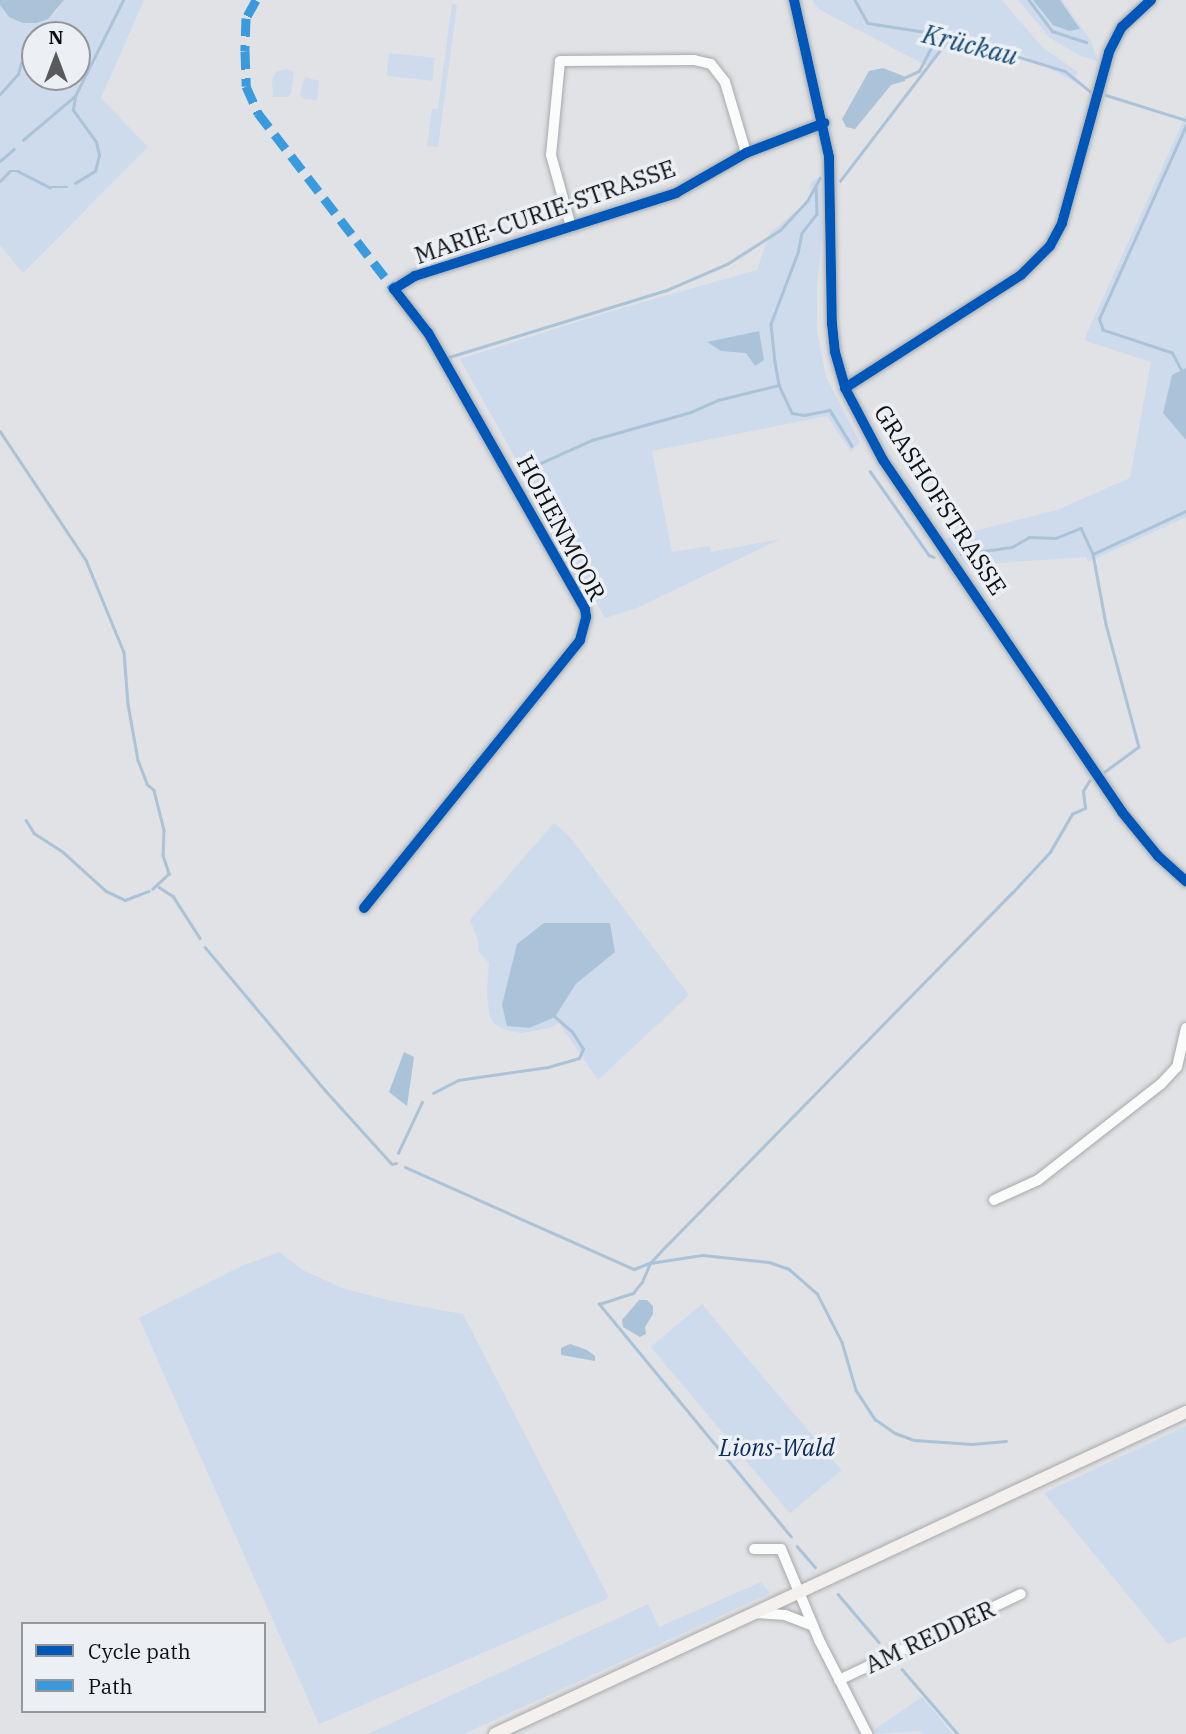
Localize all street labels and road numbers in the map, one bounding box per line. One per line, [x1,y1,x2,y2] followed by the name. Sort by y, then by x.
[411,154,679,270] street label: MARIE-CURIE-STRASSE
[868,399,1012,601] street label: GRASHOFSTRASSE
[511,450,611,606] street label: HOHENMOOR
[861,1594,999,1680] street label: AM REDDER

